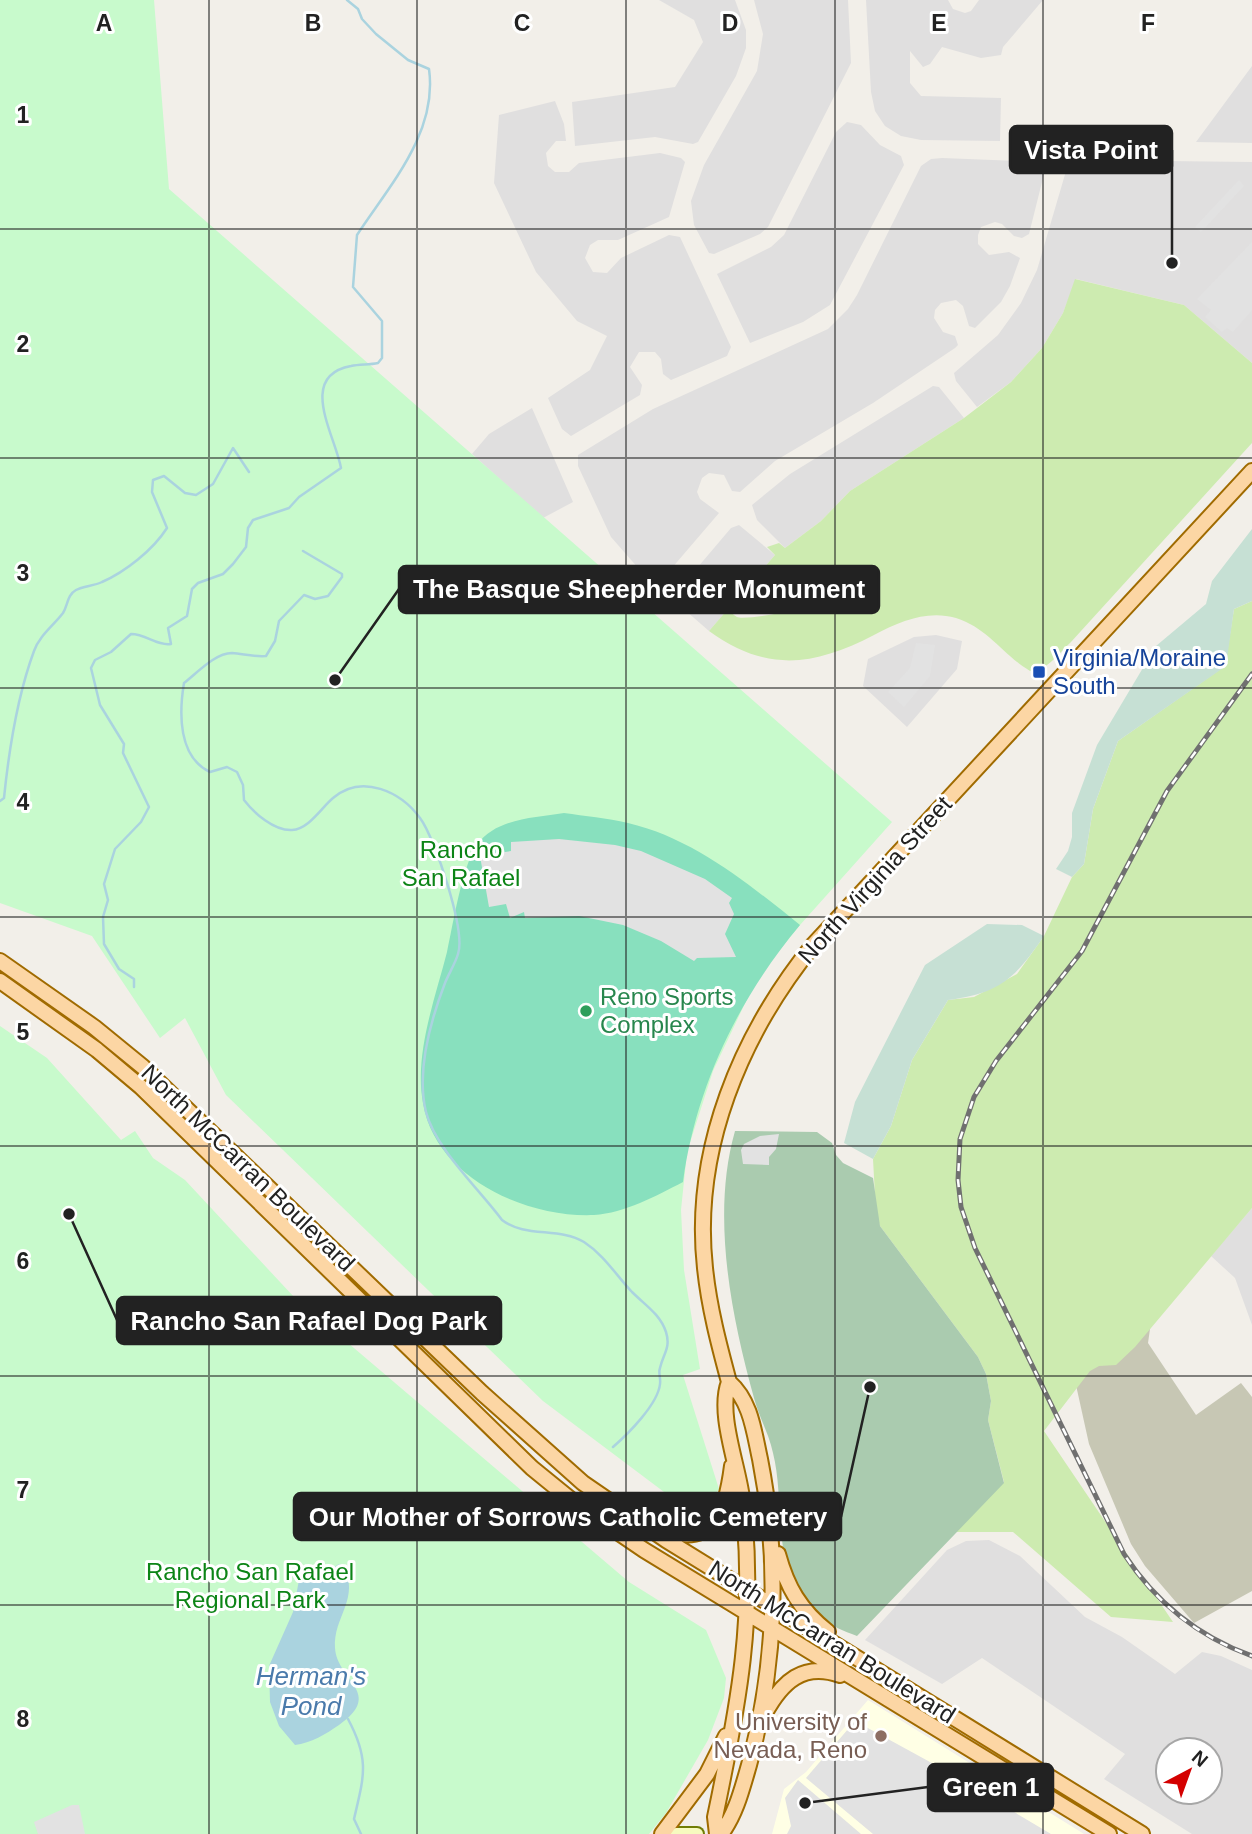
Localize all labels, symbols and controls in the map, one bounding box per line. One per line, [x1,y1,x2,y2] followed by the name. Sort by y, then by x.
[96,10,112,36] text: A
[305,10,321,36] text: B
[514,10,530,36] text: C
[722,10,738,36] text: D
[931,10,947,36] text: E
[1141,10,1155,36] text: F
[17,102,30,128] text: 1
[1010,126,1172,173] callout: Vista Point
[1024,135,1158,165] text: Vista Point
[17,331,29,357] text: 2
[17,560,29,586] text: 3
[399,566,879,613] callout: The Basque Sheepherder Monument
[413,574,865,604] text: The Basque Sheepherder Monument
[1053,644,1226,699] place label: Virginia/Moraine South
[1031,664,1047,680] marker: Virginia/Moraine South
[17,789,30,815] text: 4
[792,790,957,969] street label: North Virginia Street
[402,836,520,891] park label: Rancho San Rafael
[600,983,733,1038] place label: Reno Sports Complex
[578,1003,594,1019] marker: Reno Sports Complex
[17,1019,30,1045] text: 5
[136,1059,360,1276] street label: North McCarran Boulevard
[17,1248,29,1274] text: 6
[117,1297,501,1344] callout: Rancho San Rafael Dog Park
[131,1306,488,1336] text: Rancho San Rafael Dog Park
[17,1477,29,1503] text: 7
[294,1493,841,1540] callout: Our Mother of Sorrows Catholic Cemetery
[309,1502,828,1532] text: Our Mother of Sorrows Catholic Cemetery
[704,1554,960,1729] street label: North McCarran Boulevard
[146,1558,354,1613] park label: Rancho San Rafael Regional Park
[256,1661,366,1721] water label: Herman's Pond
[17,1706,30,1732] text: 8
[714,1708,867,1763] place label: University of Nevada, Reno
[873,1728,889,1744] marker: University of Nevada, Reno
[1154,1736,1224,1806] north arrow
[1188,1746,1212,1771] text: N
[928,1764,1053,1811] callout: Green 1
[943,1772,1039,1802] text: Green 1

